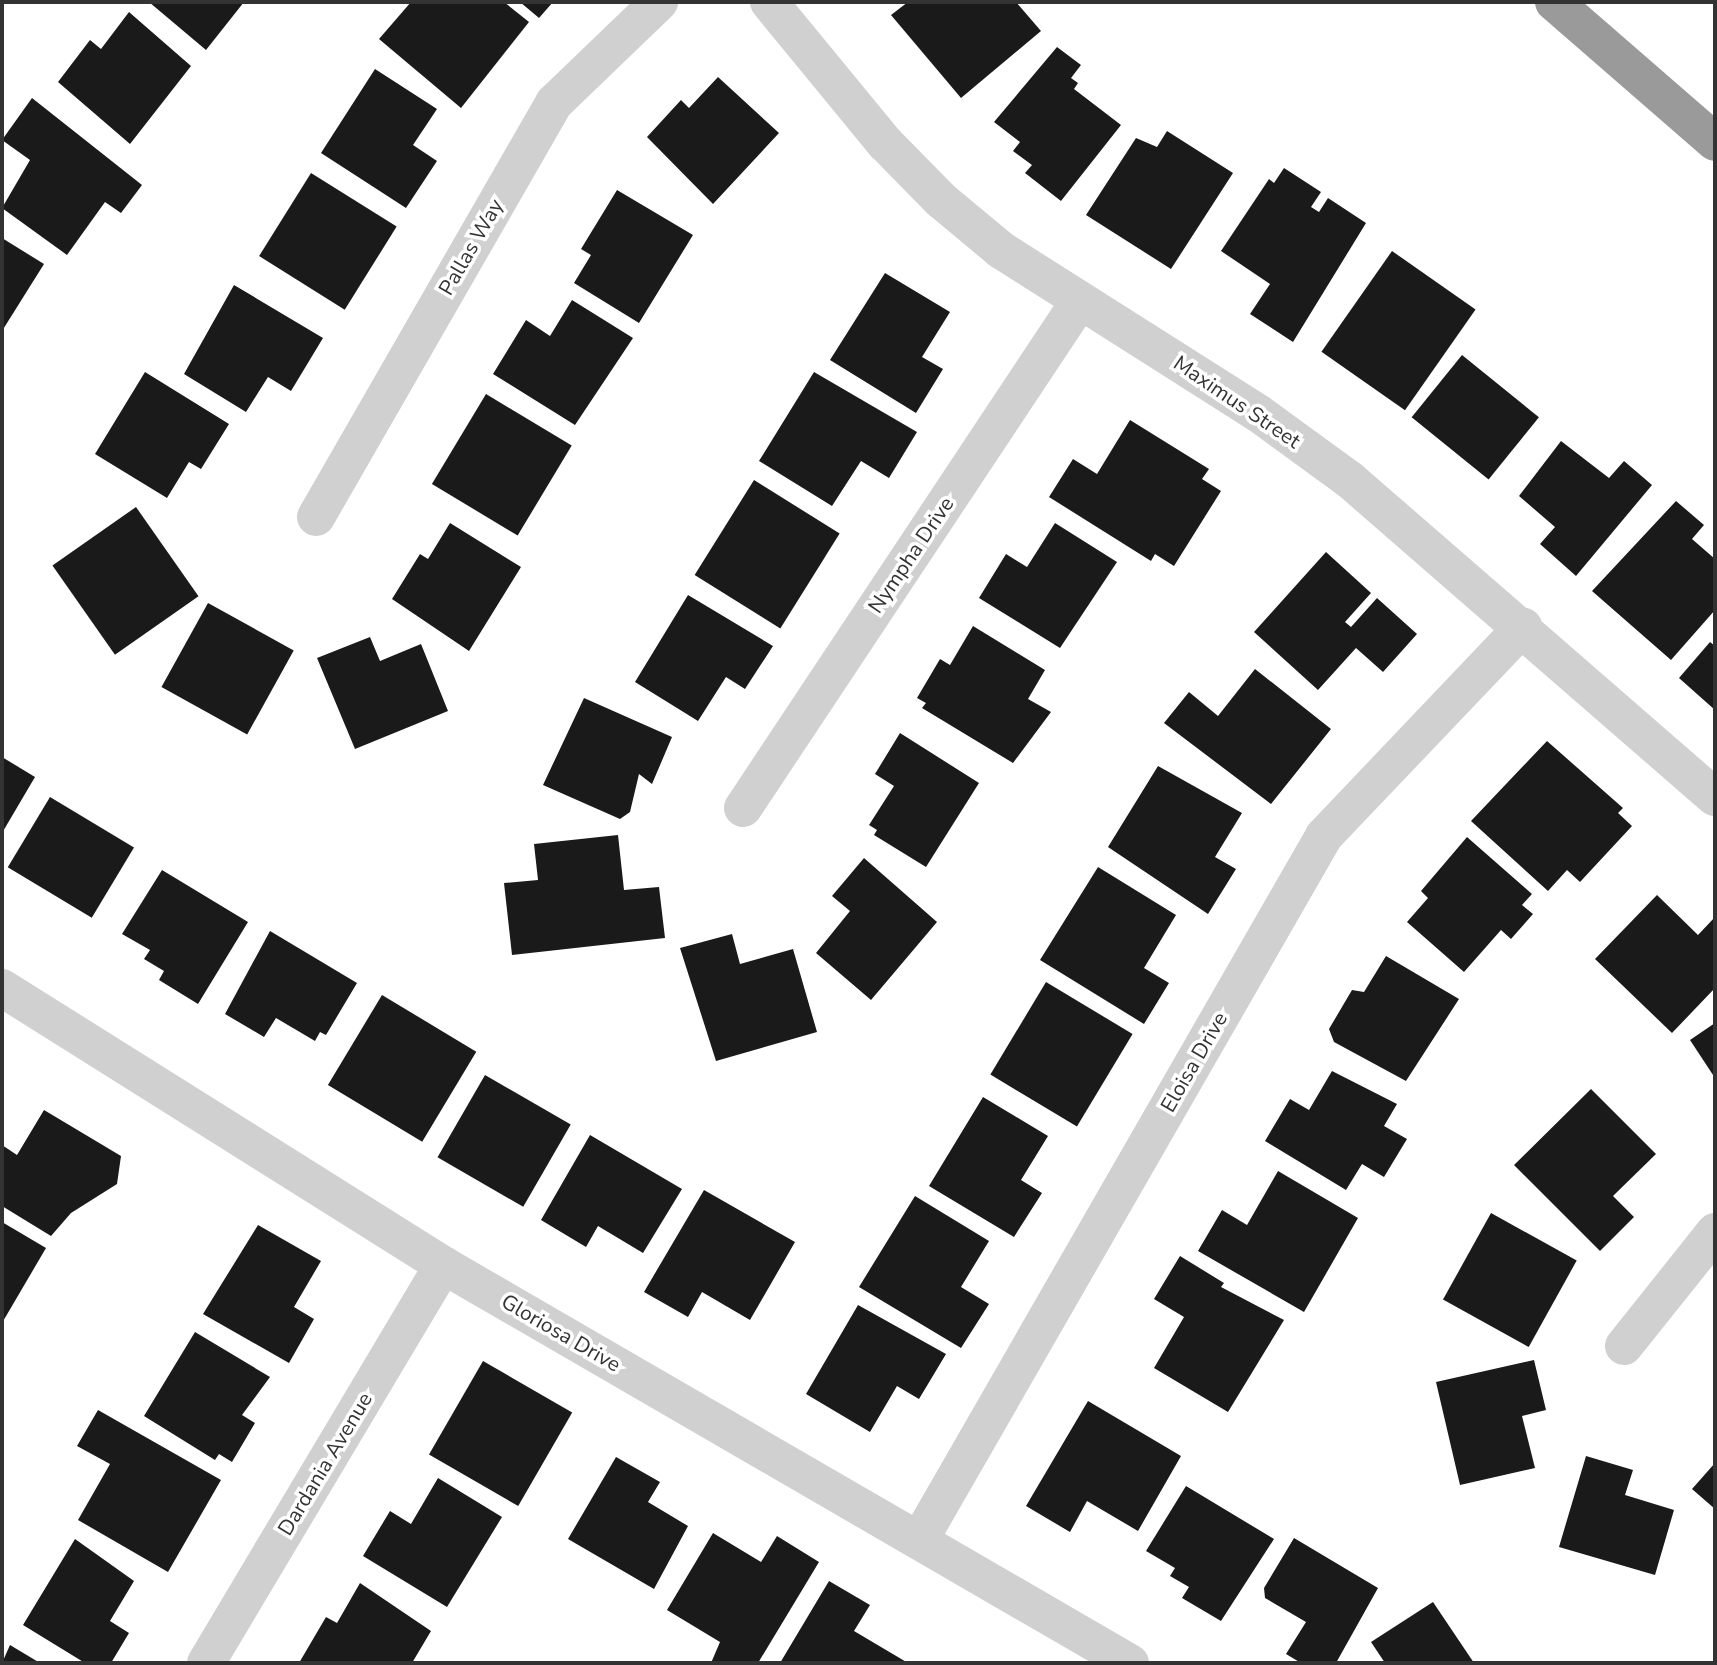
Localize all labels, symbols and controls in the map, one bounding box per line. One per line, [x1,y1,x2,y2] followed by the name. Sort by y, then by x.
[433,194,509,300] street label: Pallas Way
[1169,350,1305,454] street label: Maximus Street
[863,492,959,618] street label: Nympha Drive
[1155,1007,1233,1117] street label: Eloisa Drive
[497,1289,625,1377] street label: Gloriosa Drive
[272,1388,378,1540] street label: Dardania Avenue

